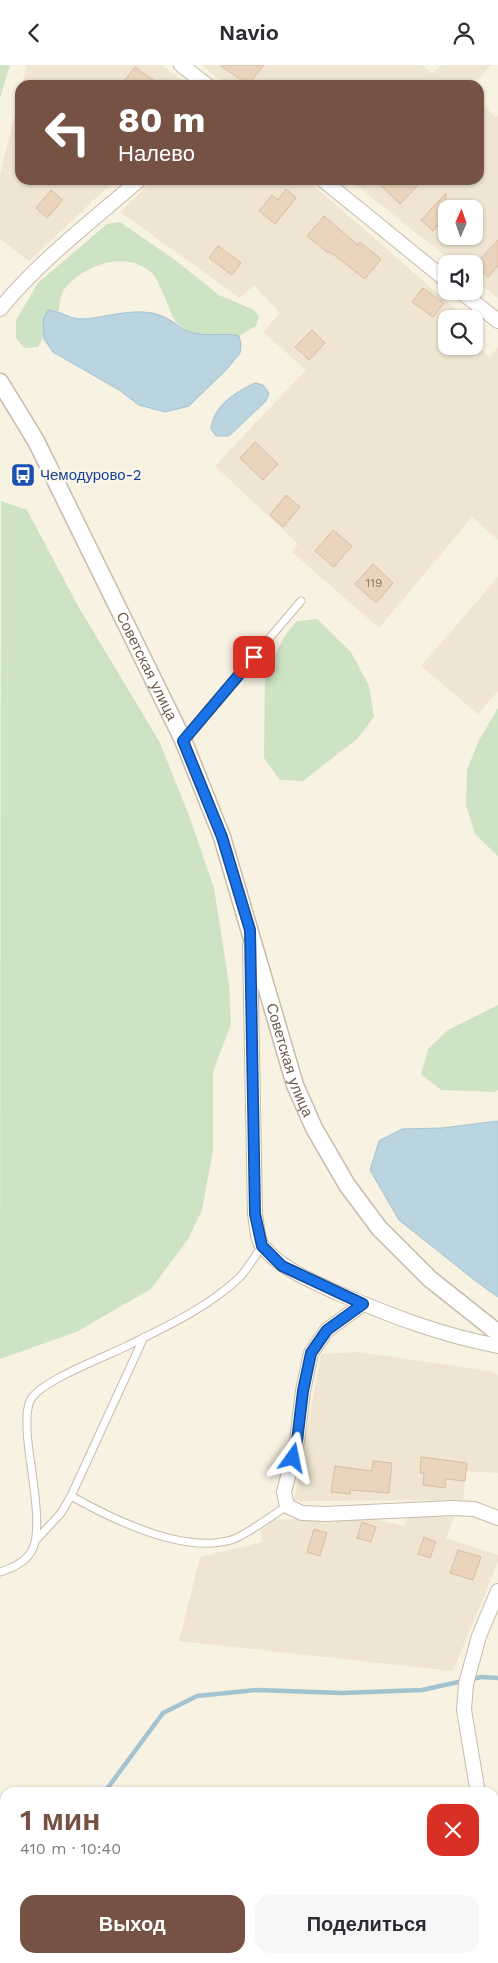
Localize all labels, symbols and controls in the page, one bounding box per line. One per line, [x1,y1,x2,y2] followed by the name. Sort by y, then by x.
[20,19,48,47] icon: back
[450,19,478,47] icon: person
[219,20,279,45] text: Navio
[118,99,205,141] text: 80 m
[35,100,100,165] icon: left
[118,141,195,166] text: Налево
[438,200,482,245] north arrow
[438,200,483,355] map controls
[438,255,483,300] button: sound
[438,310,483,355] button: search
[10,462,36,488] bus stop icon: Чемодурово-2
[40,466,141,484] place label: Чемодурово-2
[366,576,382,590] house number: 119
[112,609,181,724] street label: Советская улица
[233,636,275,678] pin
[240,643,268,671] icon: arrive
[262,1001,317,1120] street label: Советская улица
[266,1431,318,1483] position arrow
[20,1802,100,1837] text: 1 мин
[427,1804,479,1856] button: close
[20,1839,121,1858] text: 410 m · 10:40
[20,1895,245,1953] button: Выход
[255,1895,479,1953] button: Поделиться

